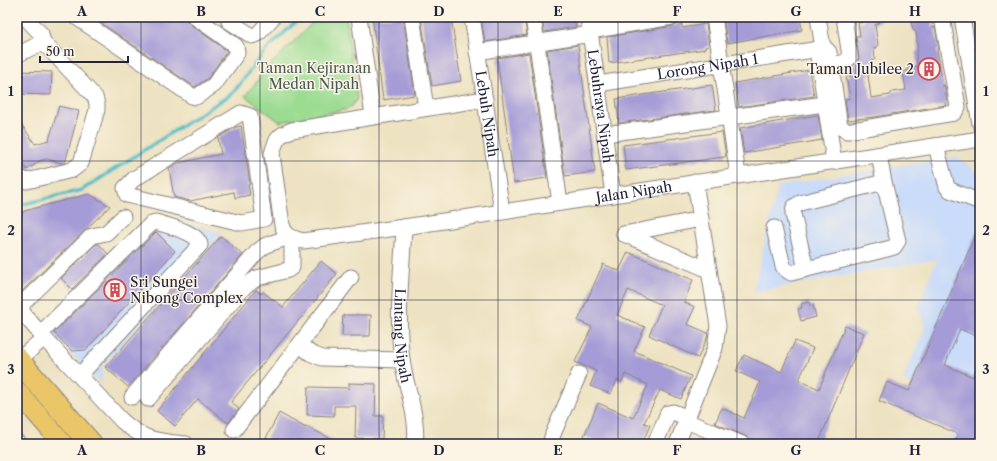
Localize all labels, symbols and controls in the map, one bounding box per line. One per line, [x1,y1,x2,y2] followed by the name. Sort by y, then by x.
[76,3,88,19] text: A
[196,3,206,19] text: B
[315,3,325,19] text: C
[433,3,445,19] text: D
[553,3,563,19] text: E
[673,3,682,19] text: F
[790,3,802,19] text: G
[909,3,921,19] text: H
[40,38,128,64] scale bar
[46,44,75,59] text: 50 m
[584,48,617,164] street label: Lebuhraya Nipah
[656,50,760,84] street label: Lorong Nipah 1
[916,56,942,82] building icon: Taman Jubilee 2
[257,59,371,93] park label: Taman Kejiranan Medan Nipah
[807,60,914,78] place label: Taman Jubilee 2
[471,69,503,159] street label: Lebuh Nipah
[8,83,14,99] text: 1
[983,83,989,99] text: 1
[593,177,673,207] street label: Jalan Nipah
[7,222,15,238] text: 2
[982,222,990,238] text: 2
[130,273,244,307] place label: Sri Sungei Nibong Complex
[102,277,128,303] building icon: Sri Sungei Nibong Complex
[390,288,415,385] street label: Lintang Nipah
[7,361,15,377] text: 3
[982,361,990,377] text: 3
[76,442,88,458] text: A
[196,442,206,458] text: B
[315,442,325,458] text: C
[433,442,445,458] text: D
[553,442,563,458] text: E
[673,442,682,458] text: F
[790,442,802,458] text: G
[909,442,921,458] text: H

